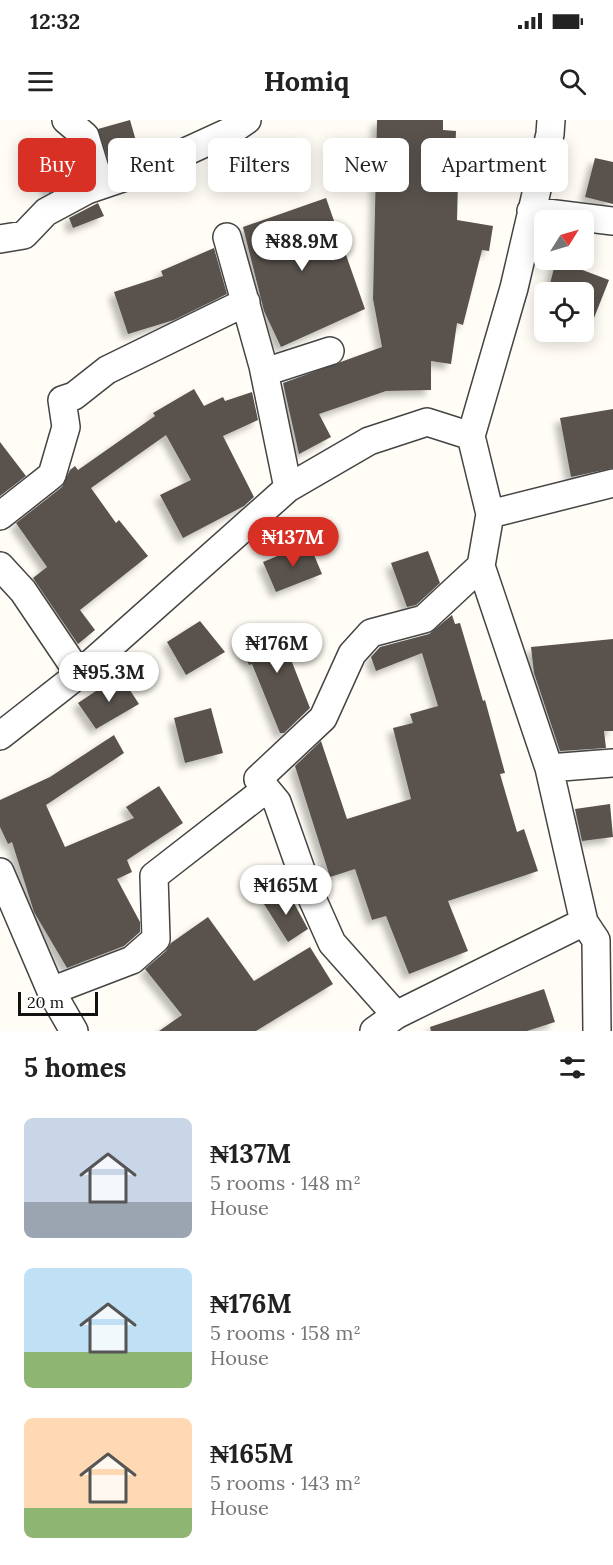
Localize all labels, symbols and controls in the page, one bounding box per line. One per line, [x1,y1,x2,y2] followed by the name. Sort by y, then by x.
[30,7,80,35] text: 12:32
[264,64,349,98] text: Homiq
[24,65,57,98] icon: menu
[556,65,589,98] icon: search
[18,138,96,192] chip: Buy
[108,138,196,192] chip: Rent
[208,138,311,192] chip: Filters
[323,138,409,192] chip: New
[421,138,568,192] chip: Apartment
[534,210,594,270] north arrow
[534,210,594,342] map controls
[253,221,351,272] pin: ₦88.9M
[266,228,338,253] text: ₦88.9M
[534,282,594,342] button: locate
[251,517,335,568] pin: ₦137M
[262,524,324,549] text: ₦137M
[235,623,319,674] pin: ₦176M
[246,630,308,655] text: ₦176M
[60,652,158,703] pin: ₦95.3M
[73,659,145,684] text: ₦95.3M
[244,865,328,916] pin: ₦165M
[254,872,318,897] text: ₦165M
[18,989,98,1016] scale bar
[27,992,64,1012] text: 20 m
[24,1051,126,1084] text: 5 homes
[556,1051,589,1084] icon: filters
[210,1137,291,1170] text: ₦137M
[72,1142,144,1214] icon: home
[210,1170,361,1195] text: 5 rooms · 148 m²
[210,1195,269,1220] text: House
[210,1287,292,1320] text: ₦176M
[72,1292,144,1364] icon: home
[210,1320,361,1345] text: 5 rooms · 158 m²
[210,1345,269,1370] text: House
[210,1437,294,1470] text: ₦165M
[72,1442,144,1514] icon: home
[210,1470,361,1495] text: 5 rooms · 143 m²
[210,1495,269,1520] text: House

